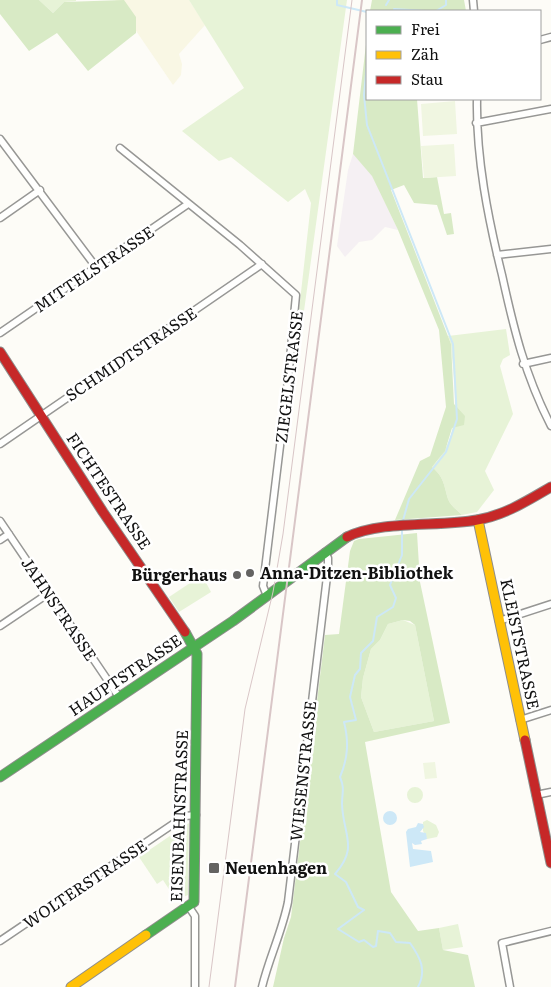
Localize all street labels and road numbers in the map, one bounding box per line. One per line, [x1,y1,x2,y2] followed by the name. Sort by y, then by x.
[29,219,158,317] street label: MITTELSTRASSE
[60,300,201,406] street label: SCHMIDTSTRASSE
[268,309,308,444] street label: ZIEGELSTRASSE
[62,427,158,554] street label: FICHTESTRASSE
[16,552,103,665] street label: JAHNSTRASSE
[495,576,547,712] street label: KLEISTSTRASSE
[63,627,186,721] street label: HAUPTSTRASSE
[283,699,321,842] street label: WIESENSTRASSE
[163,729,193,903] street label: EISENBAHNSTRASSE
[18,833,151,934] street label: WOLTERSTRASSE

